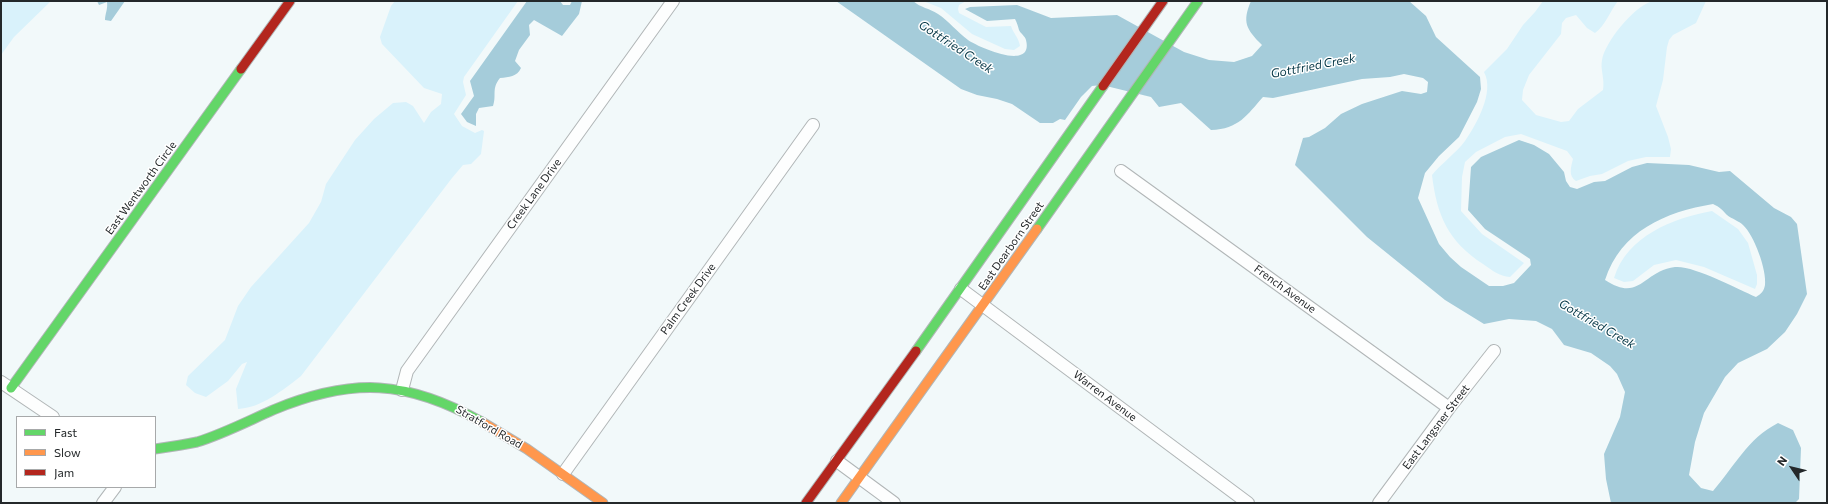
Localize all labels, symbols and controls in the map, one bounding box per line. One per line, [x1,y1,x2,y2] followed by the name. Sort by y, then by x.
[916,18,996,76] water label: Gottfried Creek
[1270,51,1356,81] water label: Gottfried Creek
[103,139,179,237] street label: East Wentworth Circle
[504,156,564,232] street label: Creek Lane Drive
[976,199,1046,293] street label: East Dearborn Street
[658,261,718,337] street label: Palm Creek Drive
[1252,262,1318,316] street label: French Avenue
[1556,296,1638,352] water label: Gottfried Creek
[1071,368,1139,424] street label: Warren Avenue
[1400,382,1472,472] street label: East Langsner Street
[453,403,525,451] street label: Stratford Road
[16,416,156,488] legend
[54,425,77,439] text: Fast
[54,445,81,459] text: Slow
[1772,448,1812,488] north arrow
[1774,454,1789,468] text: N
[54,465,74,479] text: Jam

